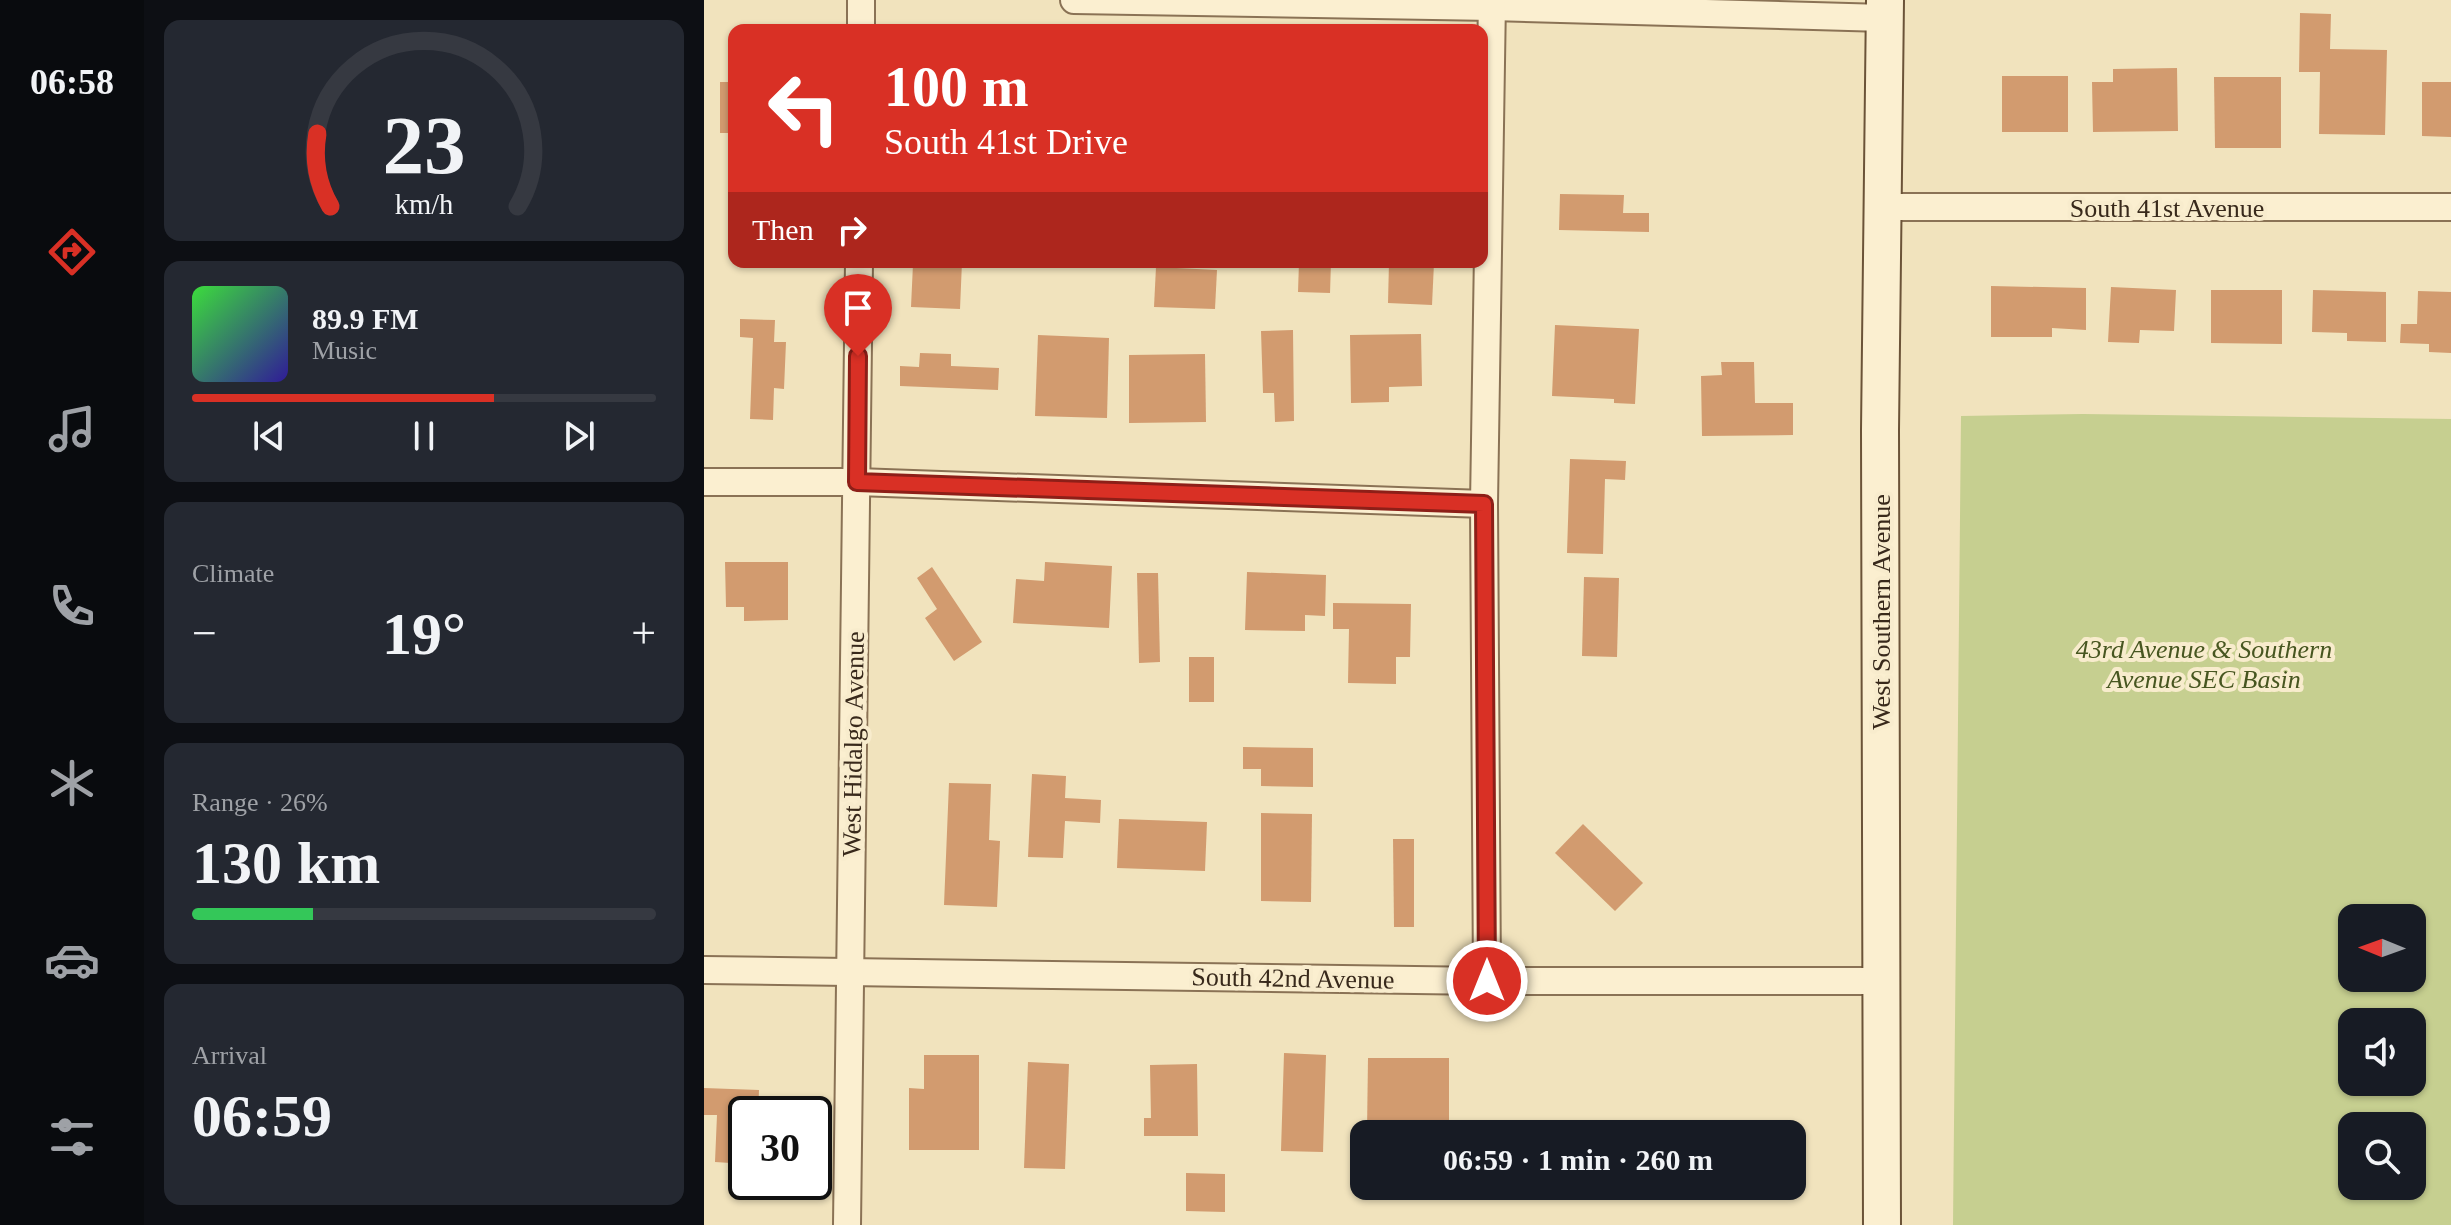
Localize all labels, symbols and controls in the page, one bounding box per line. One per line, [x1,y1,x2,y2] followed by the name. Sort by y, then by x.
[752,56,856,160] icon: left
[884,56,1029,118] text: 100 m
[30,62,114,102] text: 06:58
[382,98,466,190] text: 23
[884,122,1128,162] text: South 41st Drive
[395,189,453,220] text: km/h
[2070,194,2264,223] street label: South 41st Avenue
[830,208,874,252] icon: right
[752,213,814,246] text: Then
[44,224,100,280] icon: directions
[824,274,892,356] pin
[836,286,880,330] icon: arrive
[312,302,419,335] text: 89.9 FM
[312,336,377,365] text: Music
[44,401,100,457] icon: music
[247,414,291,458] icon: previous
[402,414,446,458] icon: pause
[557,414,601,458] icon: next
[1867,494,1896,730] street label: West Southern Avenue
[192,559,274,588] text: Climate
[44,578,100,634] icon: phone
[382,601,466,667] text: 19°
[192,609,217,658] text: −
[631,609,656,658] text: +
[837,631,870,857] street label: West Hidalgo Avenue
[2076,635,2332,694] park label: 43rd Avenue & Southern Avenue SEC Basin
[44,755,100,811] icon: climate
[192,788,328,817] text: Range · 26%
[192,830,380,896] text: 130 km
[2338,904,2426,992] north arrow
[2338,904,2426,1200] map controls
[44,932,100,988] icon: car
[1445,939,1529,1023] position arrow
[1191,962,1395,995] street label: South 42nd Avenue
[2338,1008,2426,1096] button: sound
[192,1041,267,1070] text: Arrival
[192,1083,332,1149] text: 06:59
[728,1096,832,1200] speed limit sign: 30
[44,1109,100,1165] icon: filters
[2338,1112,2426,1200] button: search
[1443,1143,1713,1176] text: 06:59 · 1 min · 260 m

